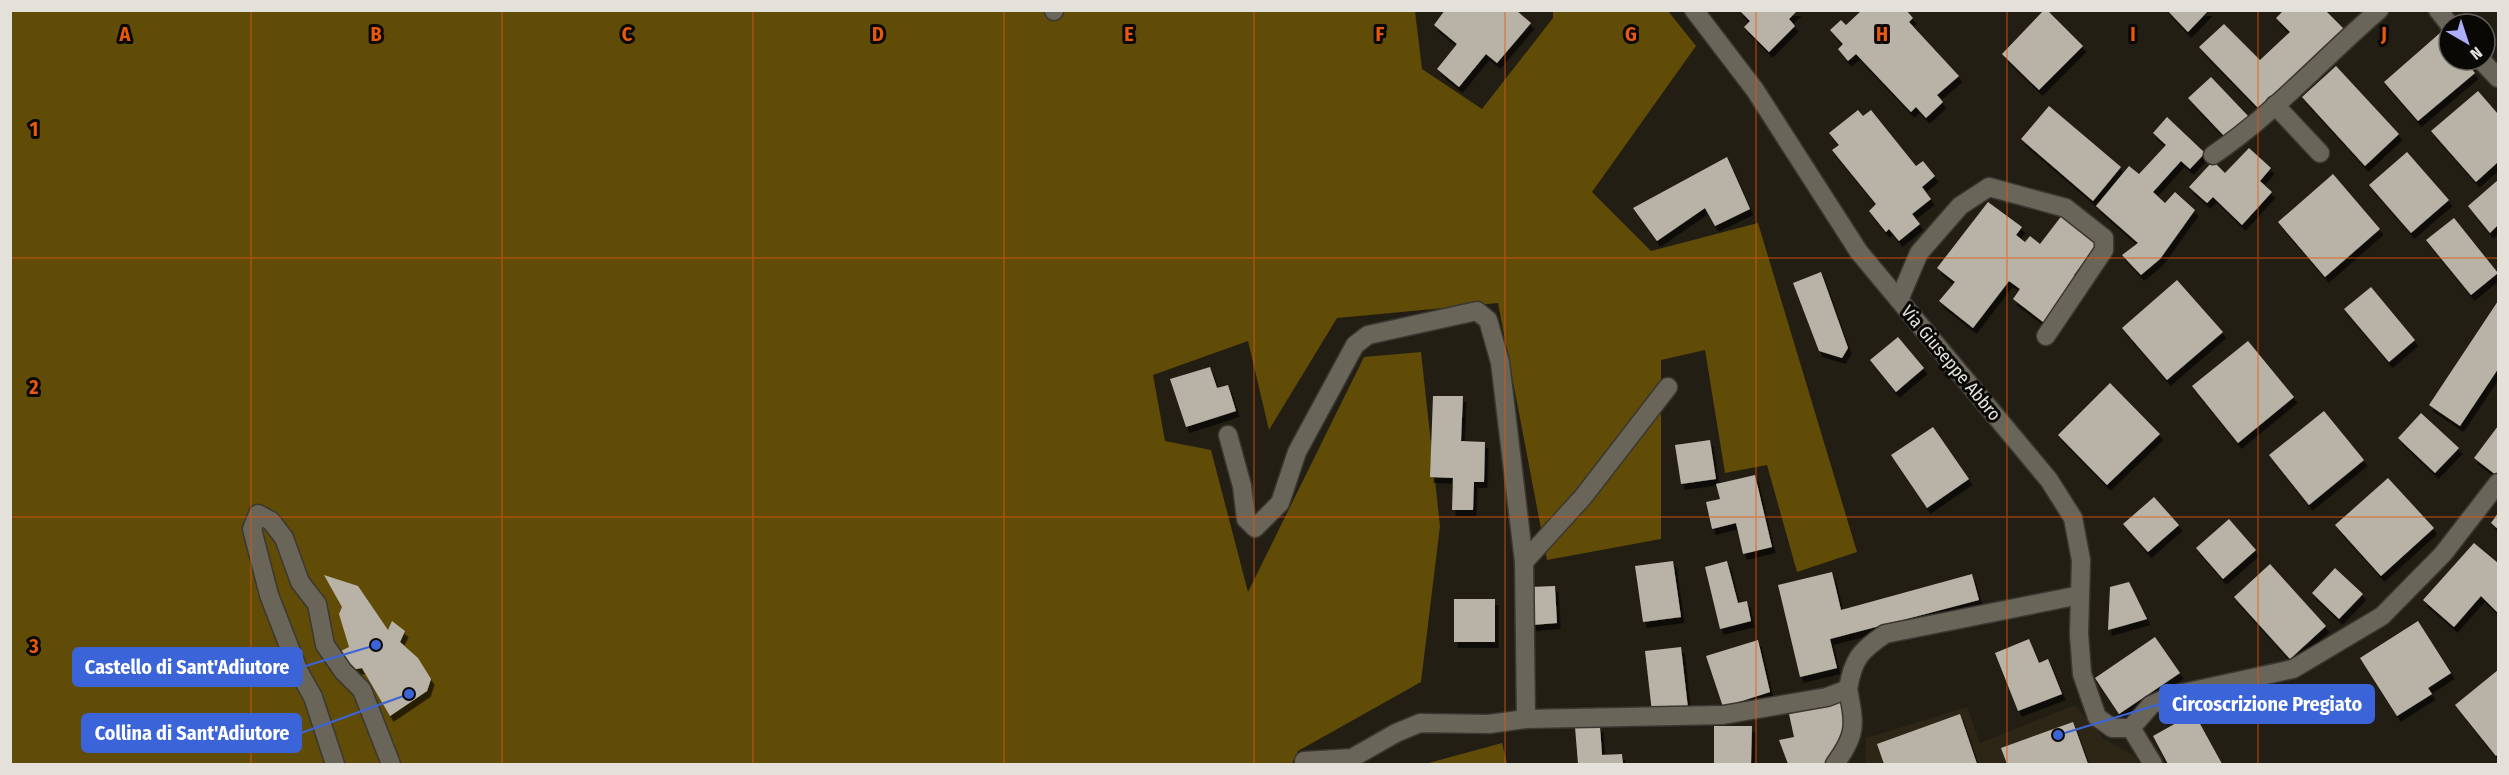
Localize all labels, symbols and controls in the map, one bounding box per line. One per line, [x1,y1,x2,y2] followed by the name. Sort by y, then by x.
[2437,12,2497,72] north arrow
[119,22,132,46] text: A
[370,22,382,46] text: B
[622,22,633,46] text: C
[872,22,884,46] text: D
[1124,22,1134,46] text: E
[1376,22,1385,46] text: F
[1625,22,1637,46] text: G
[1876,22,1888,46] text: H
[2130,22,2136,46] text: I
[2380,22,2387,46] text: J
[2466,43,2486,64] text: N
[30,117,38,141] text: 1
[1896,301,2006,425] street label: Via Giuseppe Abbro
[28,375,39,399] text: 2
[28,634,39,658] text: 3
[73,648,302,686] callout: Castello di Sant'Adiutore
[85,655,289,679] text: Castello di Sant'Adiutore
[2160,685,2374,723] callout: Circoscrizione Pregiato
[2172,692,2362,716] text: Circoscrizione Pregiato
[82,714,301,752] callout: Collina di Sant'Adiutore
[95,721,289,745] text: Collina di Sant'Adiutore

